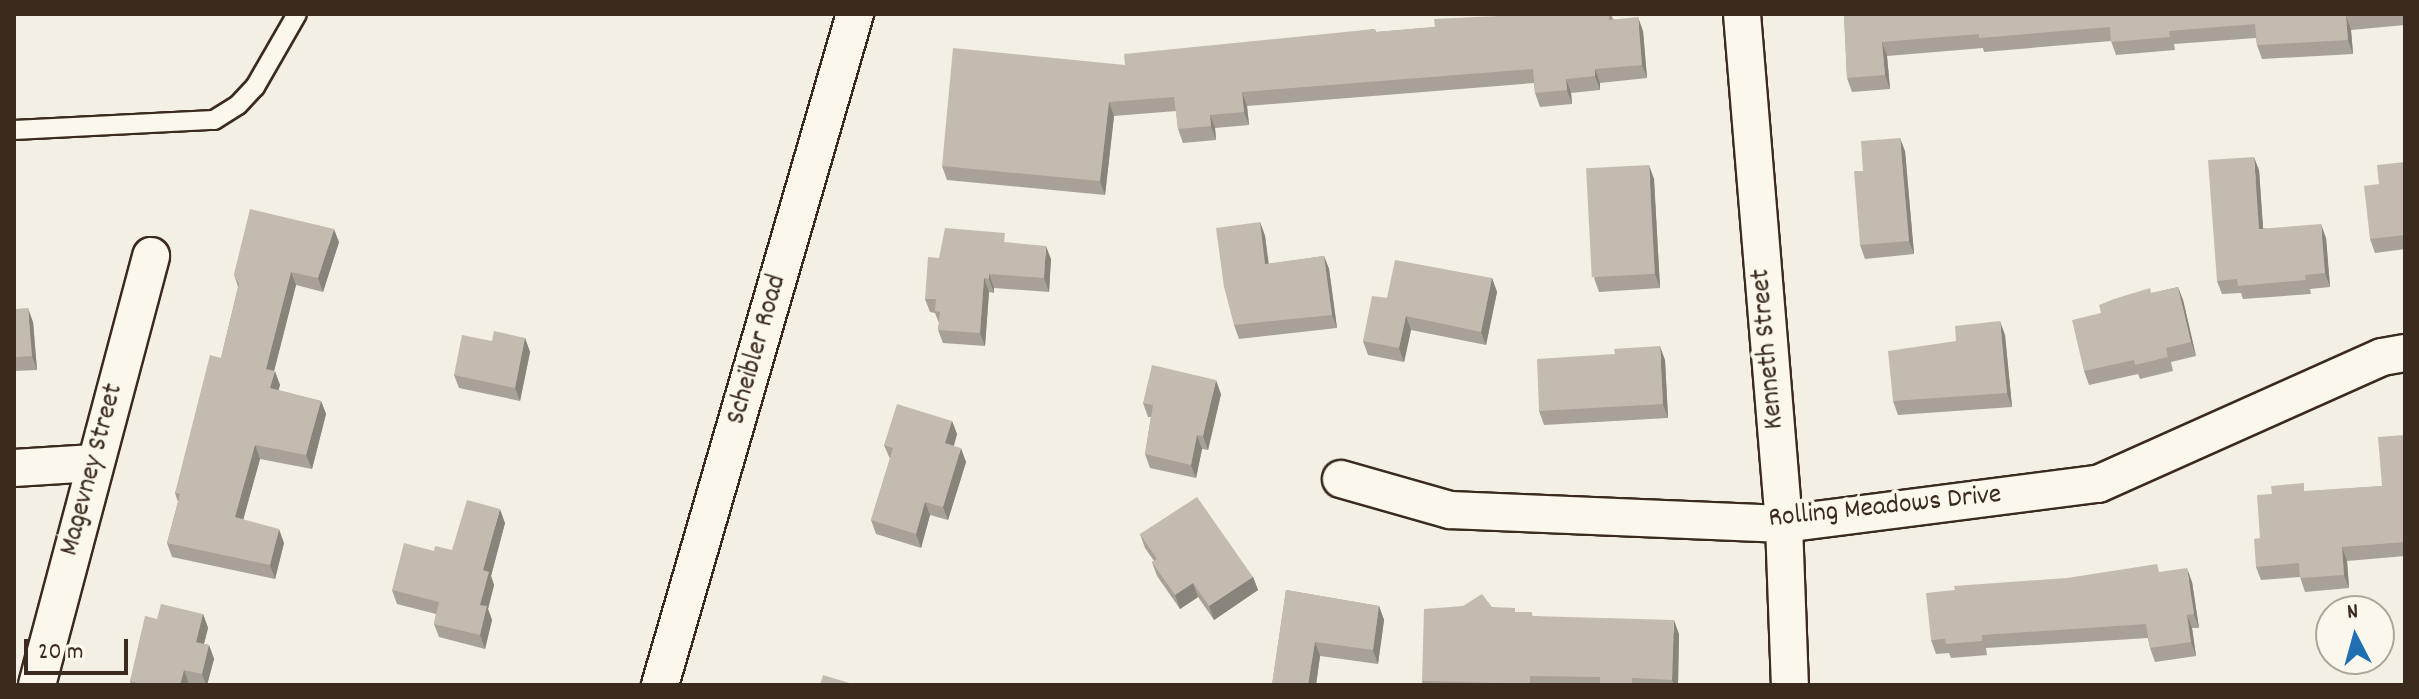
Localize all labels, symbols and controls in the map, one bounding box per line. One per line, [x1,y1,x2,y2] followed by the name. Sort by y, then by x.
[1745,267,1793,431] street label: Kenneth Street
[721,271,795,429] street label: Scheibler Road
[54,380,132,560] street label: Magevney Street
[1767,479,2003,537] street label: Rolling Meadows Drive
[2315,595,2395,675] north arrow
[2346,597,2360,629] text: N
[28,623,132,673] scale bar
[38,636,84,670] text: 20 m

